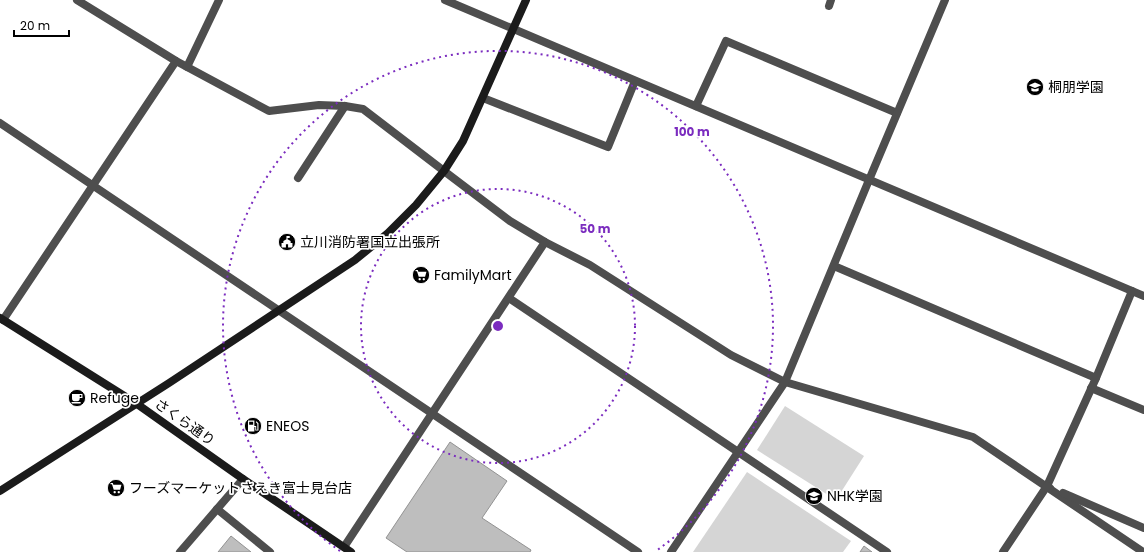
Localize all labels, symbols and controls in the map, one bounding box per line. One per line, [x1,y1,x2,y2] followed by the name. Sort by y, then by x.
[14,12,69,38] scale bar
[20,17,50,34] text: 20 m
[1025,77,1045,97] school or university icon: 桐朋学園
[1048,77,1104,97] place label: 桐朋学園
[674,123,710,140] text: 100 m
[580,220,611,237] text: 50 m
[277,232,297,252] public building icon: 立川消防署国立出張所
[300,232,440,252] place label: 立川消防署国立出張所
[411,265,431,285] supermarket icon: FamilyMart
[434,265,512,285] place label: FamilyMart
[491,319,505,333] centre of rings
[67,388,87,408] cafe icon: Refuge
[90,388,139,408] place label: Refuge
[151,394,219,450] street label: さくら通り
[243,416,263,436] fuel station icon: ENEOS
[266,416,309,436] place label: ENEOS
[106,478,126,498] supermarket icon: フーズマーケットさえき富士見台店
[129,478,352,498] place label: フーズマーケットさえき富士見台店
[804,486,824,506] school or university icon: NHK学園
[827,486,883,506] place label: NHK学園

